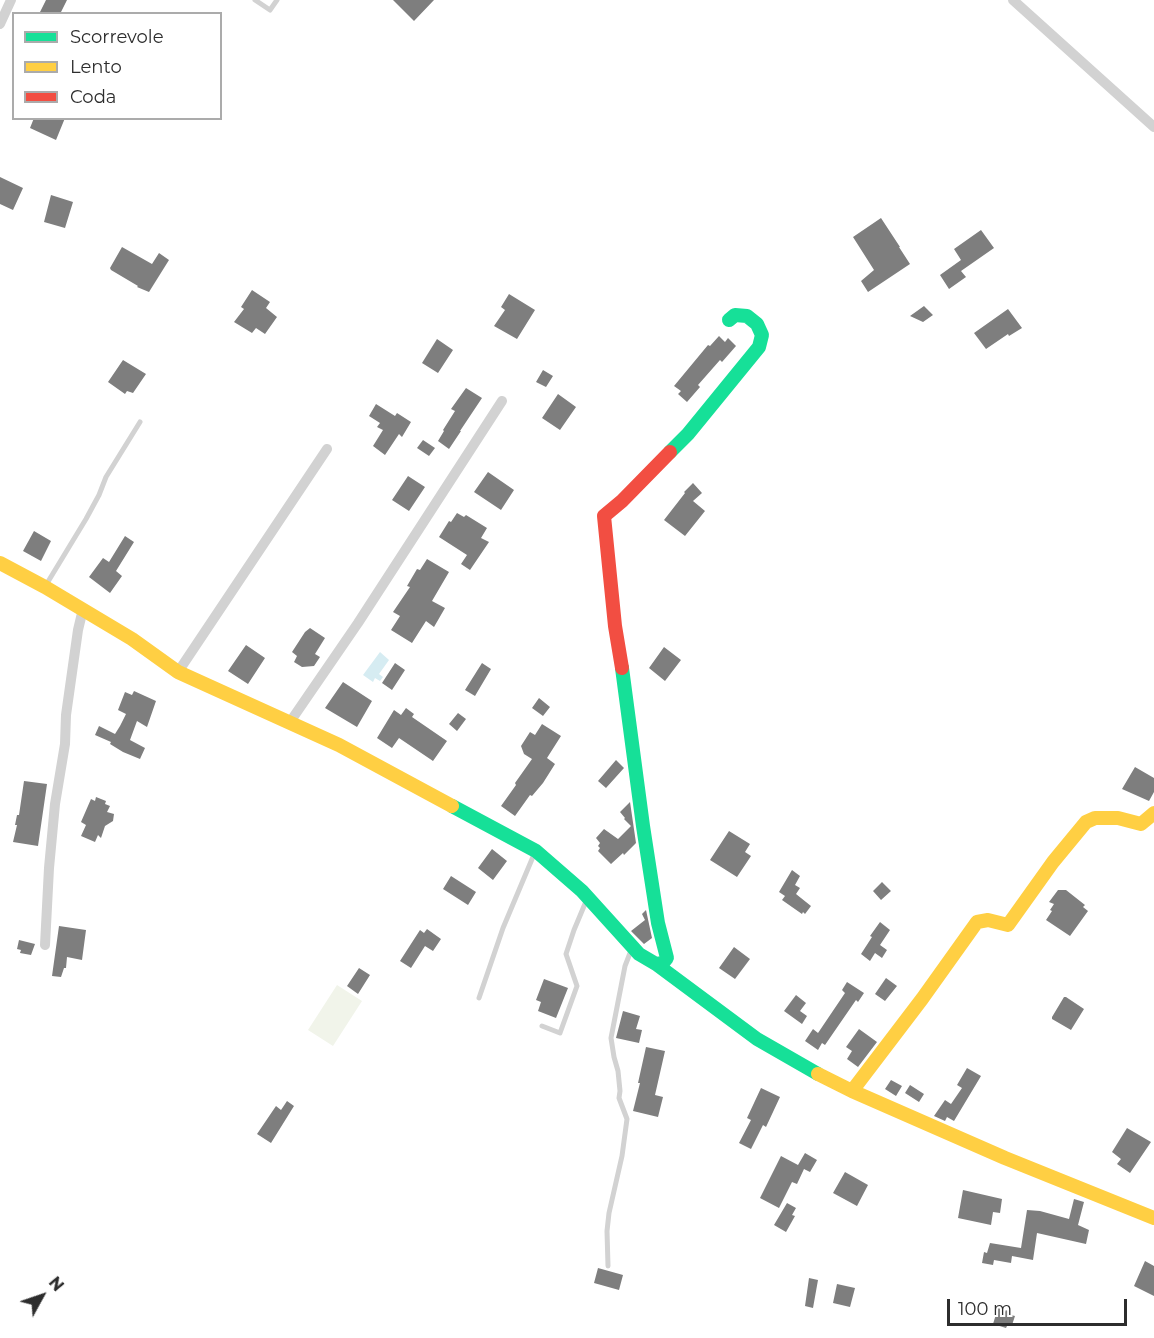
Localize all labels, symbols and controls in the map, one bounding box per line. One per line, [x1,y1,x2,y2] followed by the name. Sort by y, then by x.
[12,12,222,120] legend
[70,26,164,48] text: Scorrevole
[70,56,122,78] text: Lento
[70,86,116,108] text: Coda
[12,1266,72,1326] north arrow
[45,1273,68,1295] text: N
[950,1287,1130,1325] scale bar
[958,1298,1012,1320] text: 100 m

